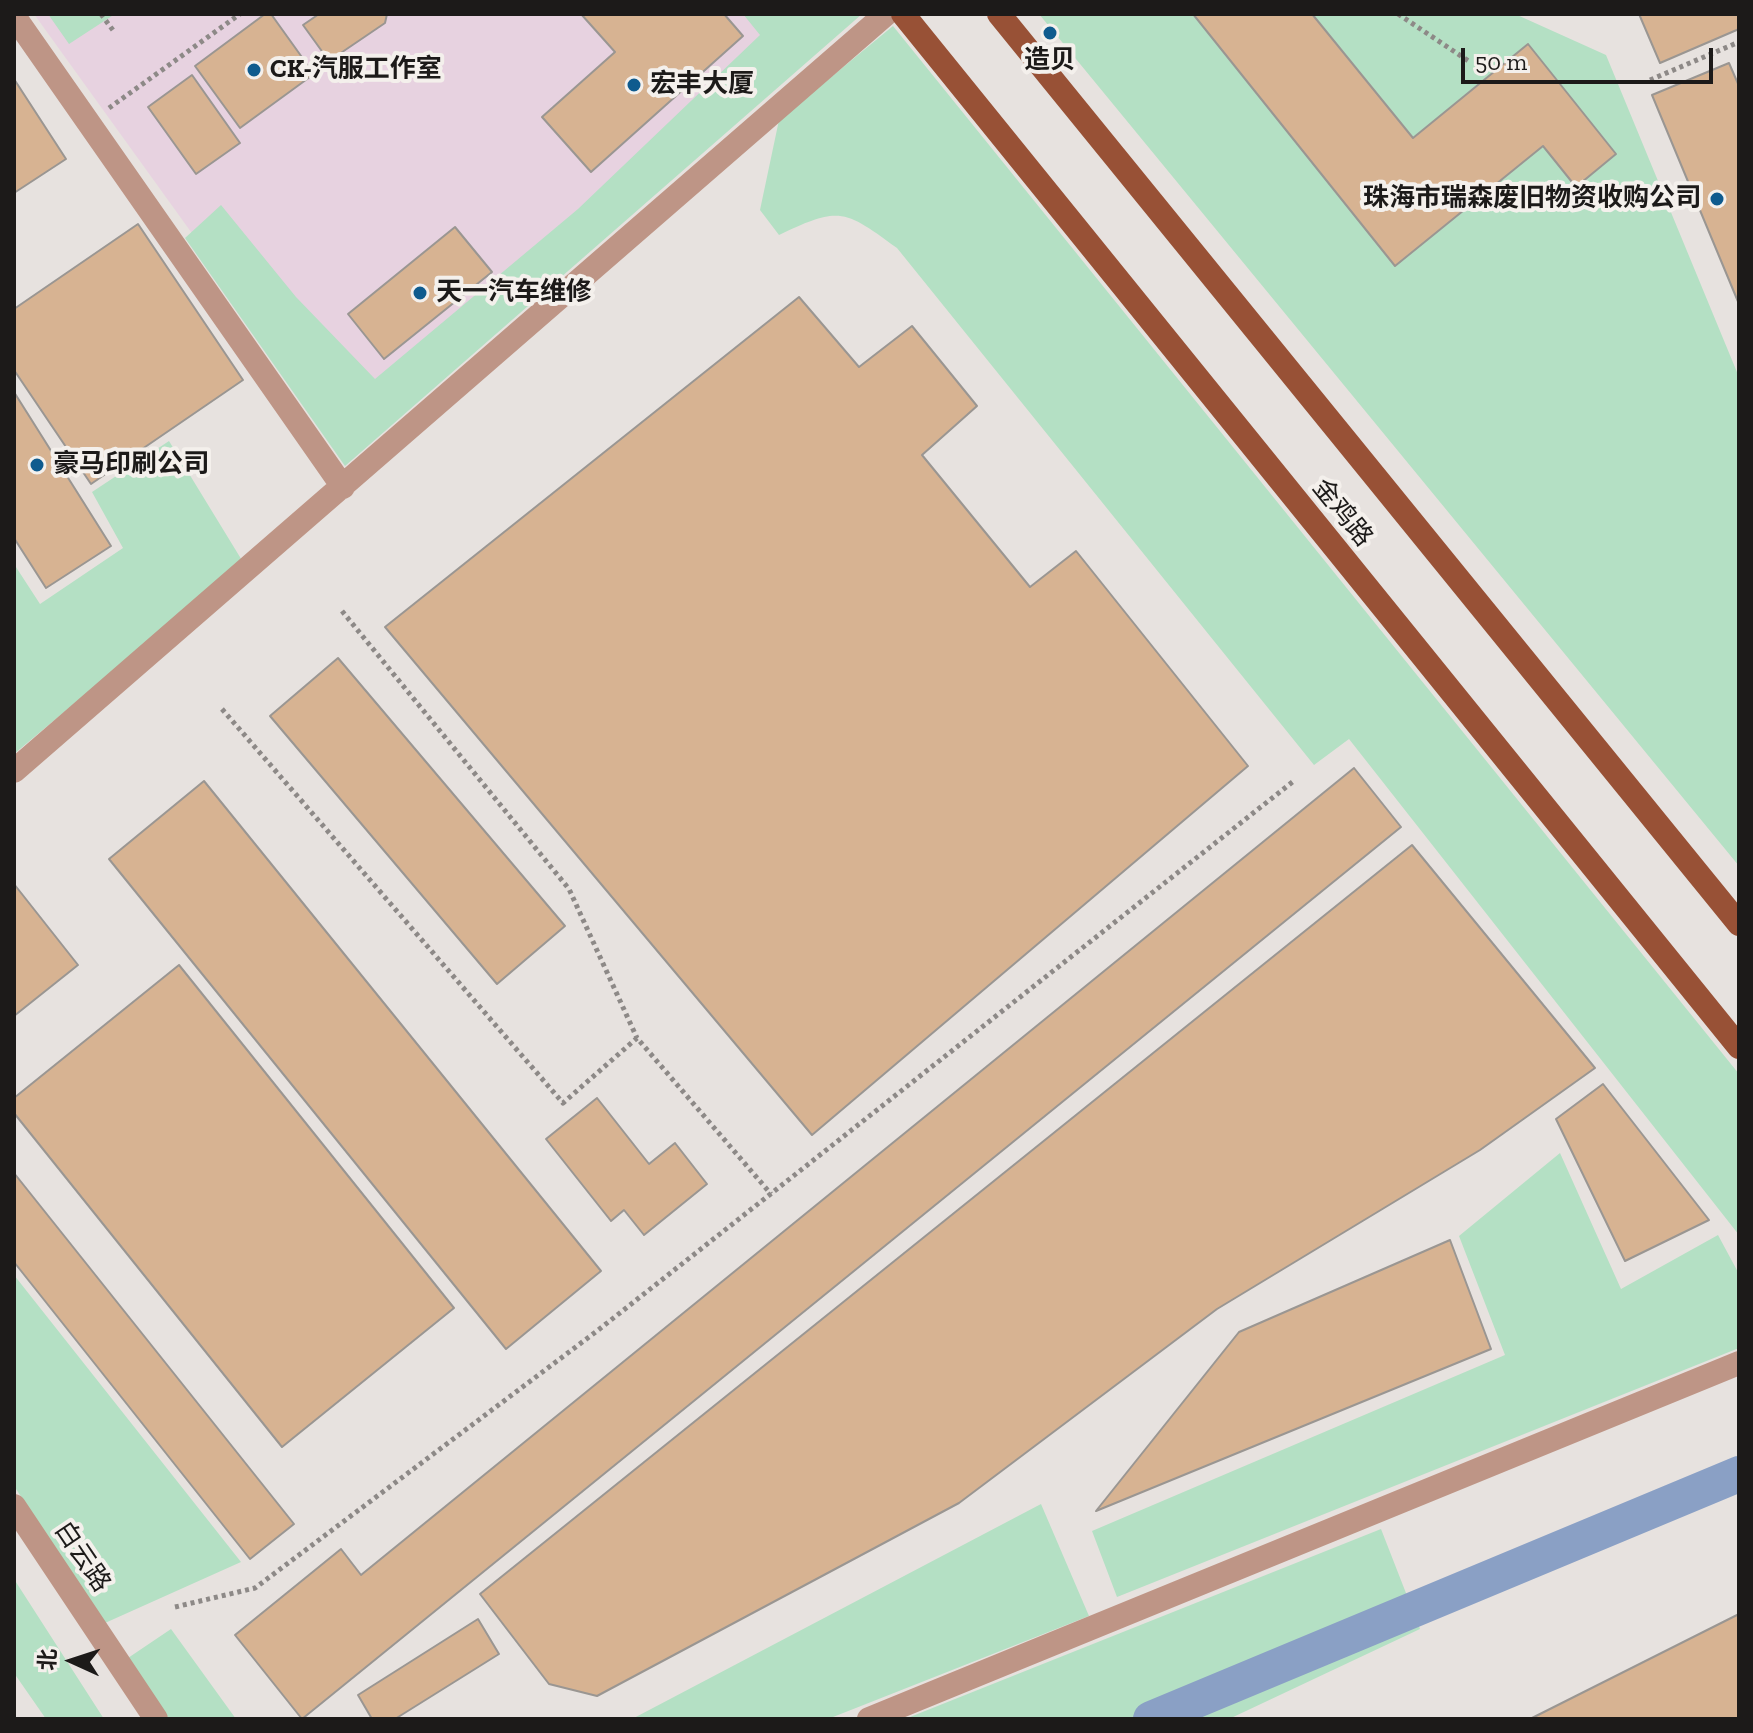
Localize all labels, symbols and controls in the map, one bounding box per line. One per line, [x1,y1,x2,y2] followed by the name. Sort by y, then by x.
[1041,24,1059,42] marker: 造贝
[1465,32,1717,82] scale bar
[1024,45,1076,77] place label: 造贝
[1475,47,1527,76] text: 50 m
[270,54,442,86] place label: CK-汽服工作室
[245,61,263,79] marker: CK-汽服工作室
[650,69,754,101] place label: 宏丰大厦
[625,76,643,94] marker: 宏丰大厦
[1363,183,1701,215] place label: 珠海市瑞森废旧物资收购公司
[1708,190,1726,208] marker: 珠海市瑞森废旧物资收购公司
[436,277,592,309] place label: 天一汽车维修
[411,284,429,302] marker: 天一汽车维修
[53,449,209,481] place label: 豪马印刷公司
[28,456,46,474] marker: 豪马印刷公司
[1305,473,1379,553] street label: 金鸡路
[47,1516,117,1598] street label: 白云路
[32,1621,112,1701] north arrow
[33,1648,62,1671] text: 北

